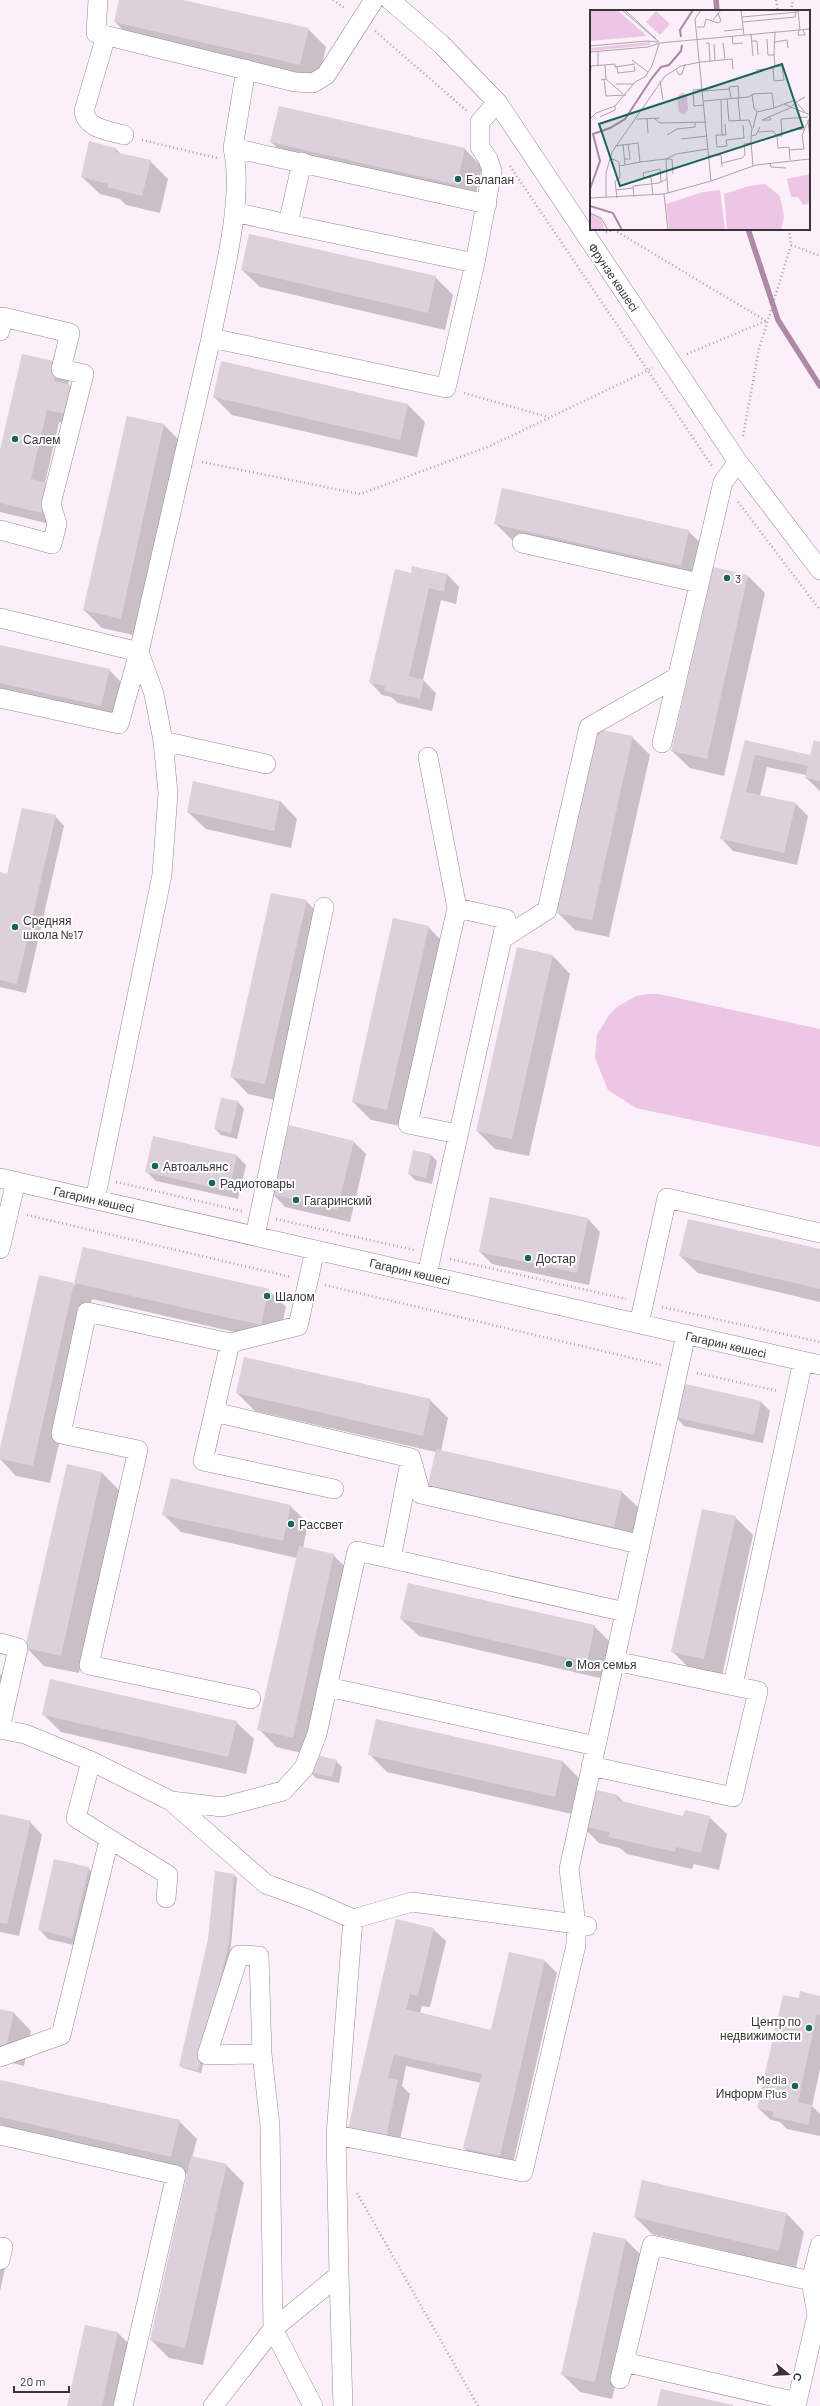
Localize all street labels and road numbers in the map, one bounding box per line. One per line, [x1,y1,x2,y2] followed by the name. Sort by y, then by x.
[585,240,642,314] street label: Фрунзе көшесі
[52,1183,136,1216] street label: Гагарин көшесі
[368,1255,452,1288] street label: Гагарин көшесі
[684,1328,768,1361] street label: Гагарин көшесі

